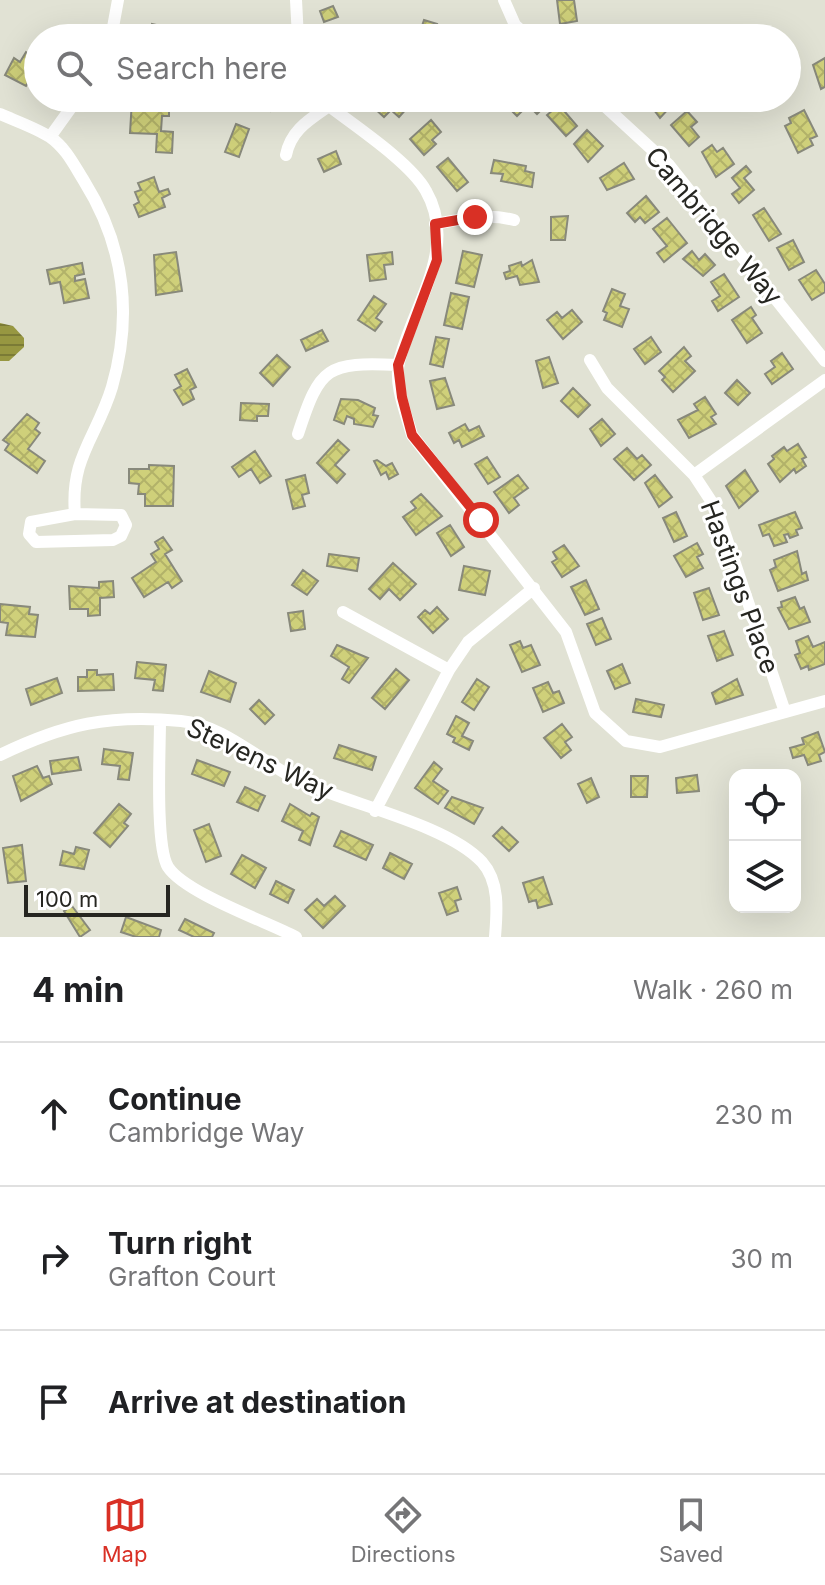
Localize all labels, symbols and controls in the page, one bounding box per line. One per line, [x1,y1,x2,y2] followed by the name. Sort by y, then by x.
[24,24,801,112] search box
[52,46,96,90] icon: search
[116,50,288,86] text: Search here
[639,141,789,311] street label: Cambridge Way
[457,199,493,235] route end
[695,496,786,678] street label: Hastings Place
[463,502,499,538] route start
[182,711,339,806] street label: Stevens Way
[729,769,801,913] map controls
[729,769,801,841] button: locate
[729,841,801,913] button: layers
[24,881,170,917] scale bar
[36,886,98,912] text: 100 m
[32,969,124,1010] text: 4 min
[633,974,793,1005] text: Walk · 260 m
[108,1081,242,1117] text: Continue
[32,1092,76,1136] icon: ahead
[715,1099,793,1130] text: 230 m
[108,1117,304,1148] text: Cambridge Way
[108,1225,252,1261] text: Turn right
[32,1236,76,1280] icon: right
[730,1243,793,1274] text: 30 m
[108,1261,276,1292] text: Grafton Court
[32,1380,76,1424] icon: arrive
[108,1384,406,1420] text: Arrive at destination
[102,1493,147,1567] tab: Map
[351,1493,456,1567] tab: Directions
[659,1493,723,1567] tab: Saved

